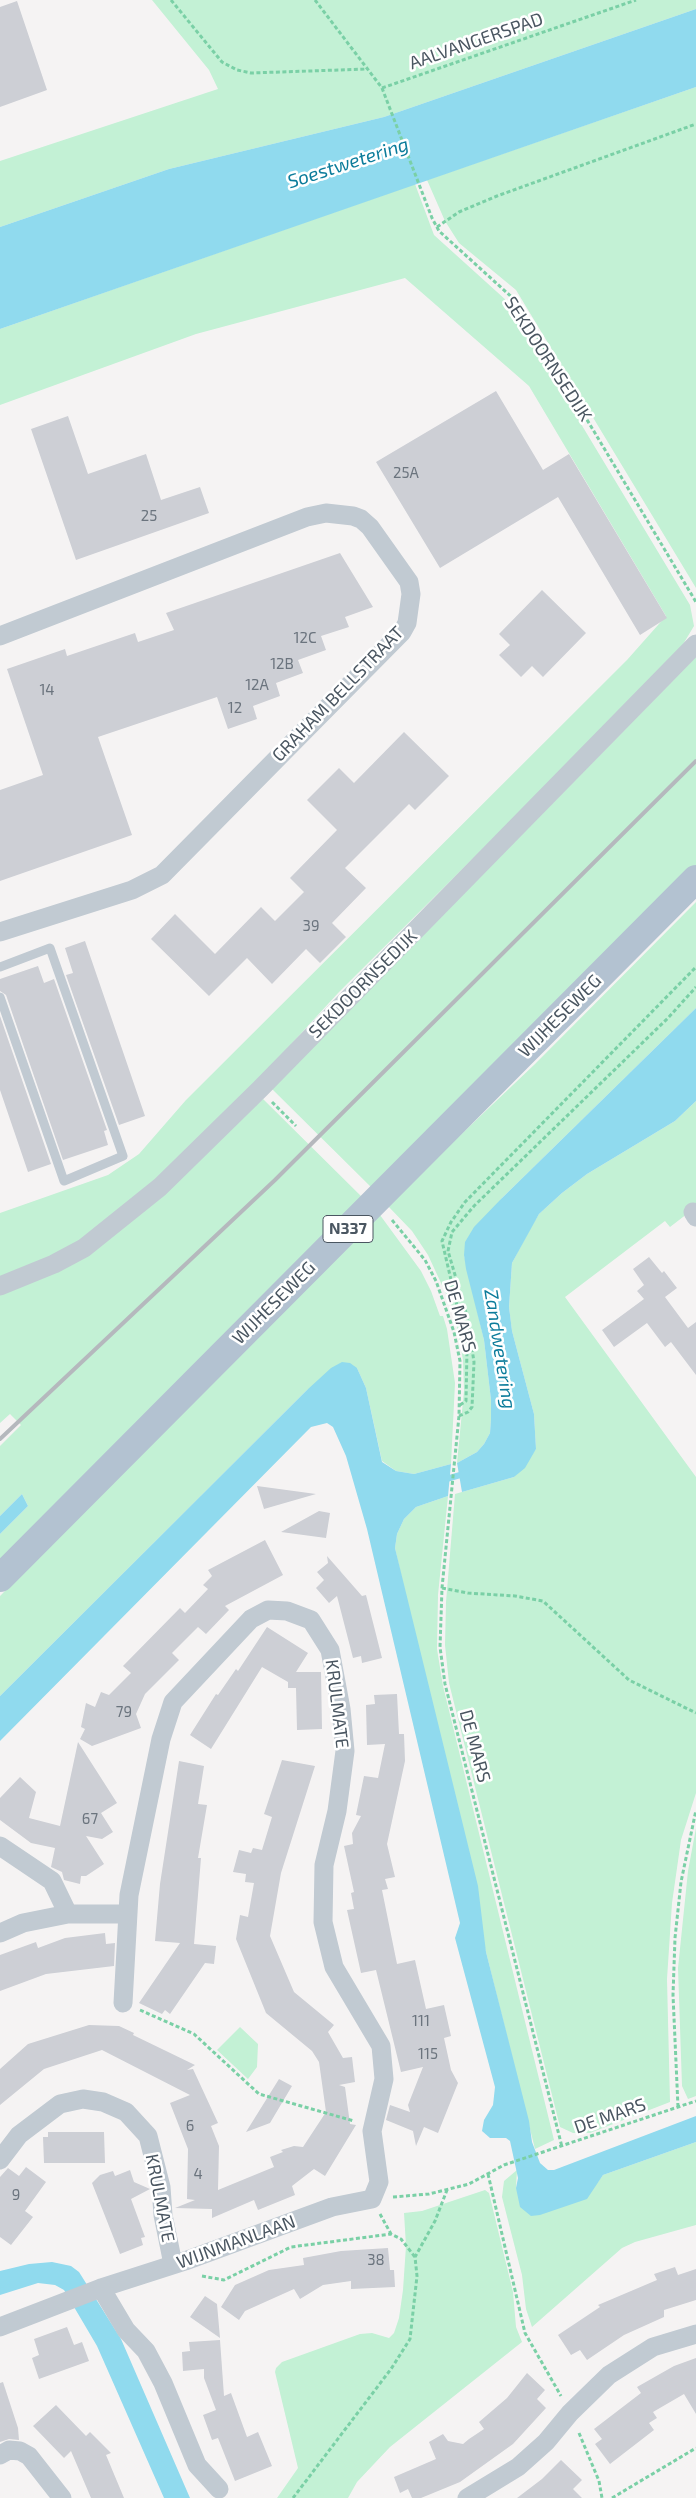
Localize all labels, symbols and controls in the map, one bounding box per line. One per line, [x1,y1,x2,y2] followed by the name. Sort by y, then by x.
[406,8,546,74] street label: AALVANGERSPAD
[284,133,412,193] water label: Soestwetering
[500,293,596,425] street label: SEKDOORNSEDIJK
[393,464,419,482] house number: 25A
[141,507,157,525] house number: 25
[268,622,408,766] street label: GRAHAM BELLSTRAAT
[294,629,316,647] house number: 12C
[270,655,294,673] house number: 12B
[245,676,269,694] house number: 12A
[39,681,55,699] house number: 14
[228,699,242,717] house number: 12
[303,917,319,935] house number: 39
[304,925,422,1043] street label: SEKDOORNSEDIJK
[514,970,606,1062] street label: WIJHESEWEG
[323,1216,373,1242] road number: N337
[228,1257,320,1349] street label: WIJHESEWEG
[439,1277,481,1355] street label: DE MARS
[479,1287,521,1411] water label: Zandwetering
[321,1658,353,1750] street label: KRULMATE
[116,1703,132,1721] house number: 79
[455,1707,495,1785] street label: DE MARS
[82,1810,98,1828] house number: 67
[412,2012,430,2030] house number: 111
[418,2045,438,2063] house number: 115
[571,2094,649,2138] street label: DE MARS
[186,2117,194,2135] house number: 6
[141,2152,179,2244] street label: KRULMATE
[193,2165,203,2183] house number: 4
[12,2186,20,2204] house number: 9
[174,2211,298,2273] street label: WIJNMANLAAN
[367,2251,385,2269] house number: 38

